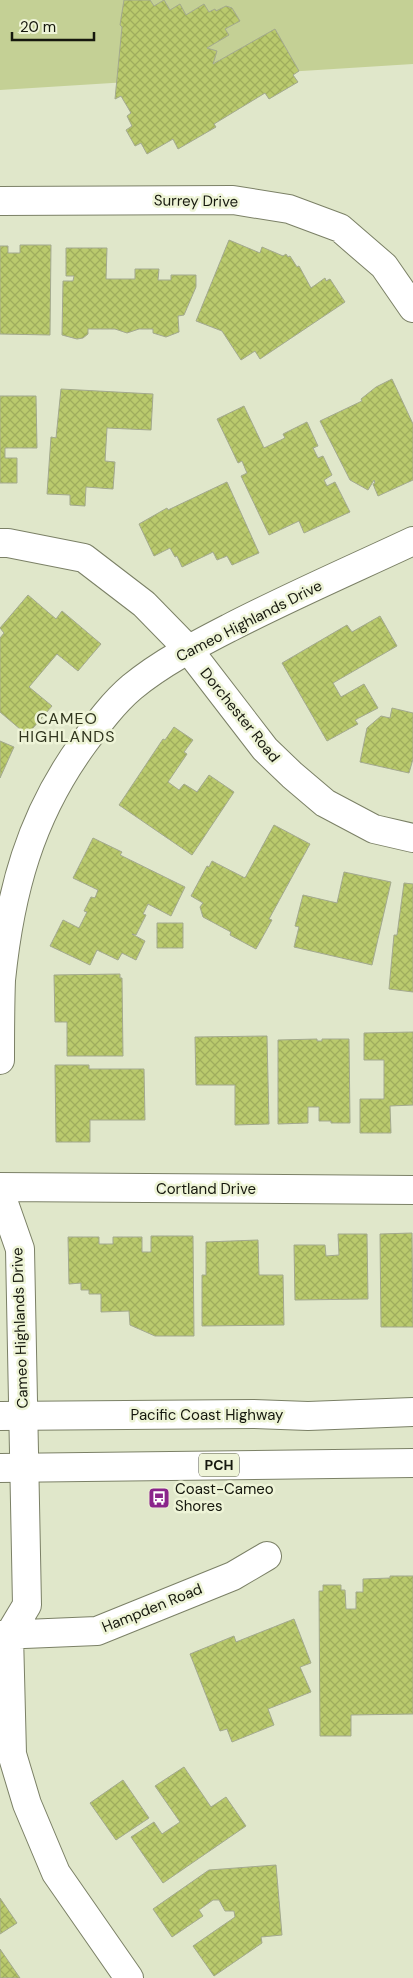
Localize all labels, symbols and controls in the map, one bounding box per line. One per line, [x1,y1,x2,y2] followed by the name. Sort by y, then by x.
[12,10,95,42] scale bar
[20,17,56,37] text: 20 m
[154,190,238,212] street label: Surrey Drive
[173,576,325,666] street label: Cameo Highlands Drive
[196,664,284,766] street label: Dorchester Road
[18,708,116,747] district label: CAMEO HIGHLANDS
[156,1179,256,1199] street label: Cortland Drive
[7,1247,33,1409] street label: Cameo Highlands Drive
[131,1405,284,1425] street label: Pacific Coast Highway
[199,1454,239,1476] road number: PCH
[175,1479,274,1516] place label: Coast-Cameo Shores
[147,1486,171,1510] bus stop icon: Coast-Cameo Shores
[99,1579,205,1637] street label: Hampden Road

